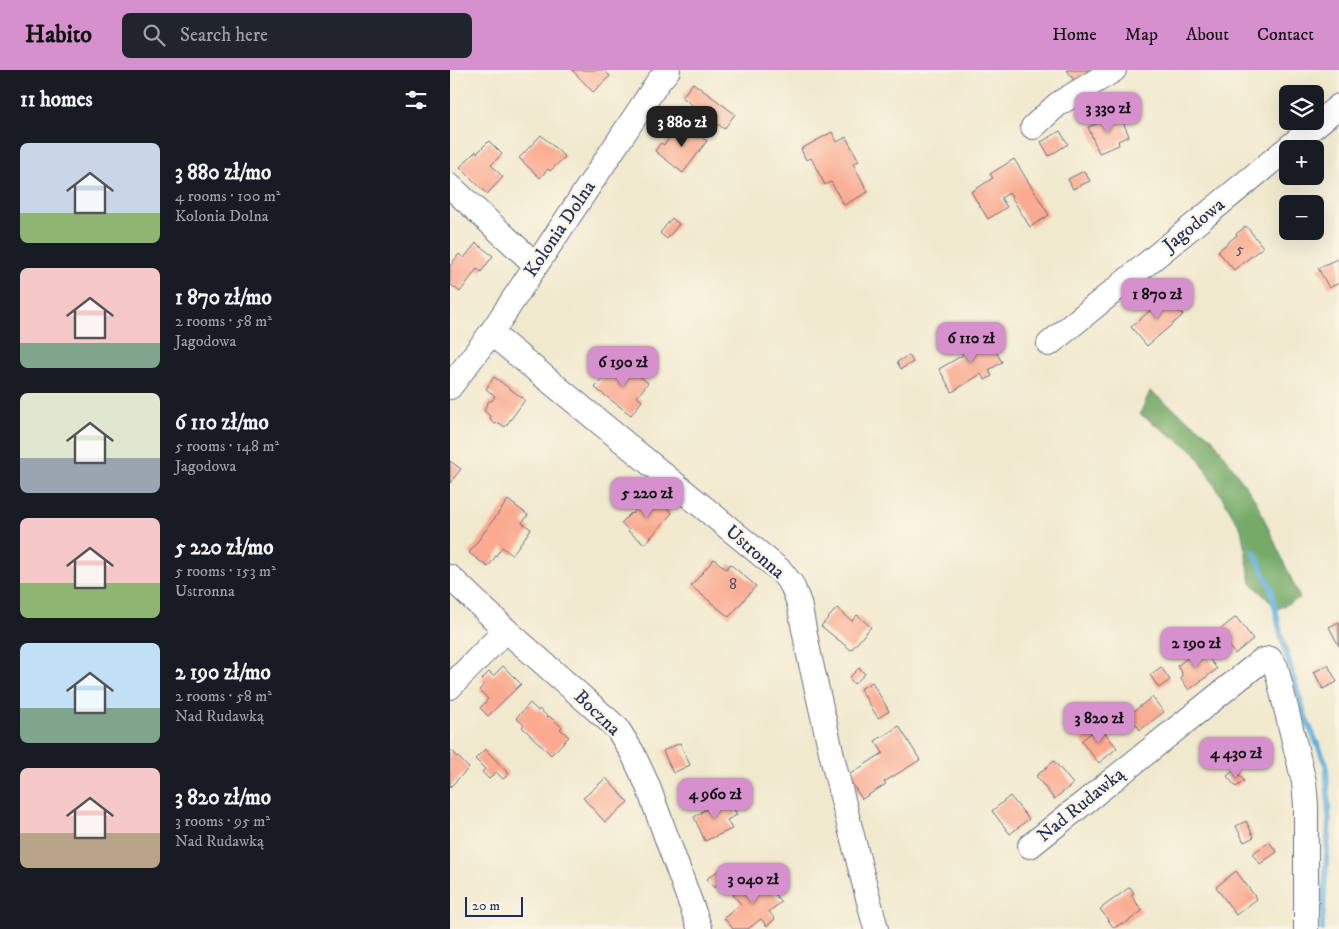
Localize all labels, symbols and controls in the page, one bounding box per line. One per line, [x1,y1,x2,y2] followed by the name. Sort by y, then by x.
[122,13,472,58] search box
[25,20,92,50] text: Habito
[140,21,168,49] icon: search
[180,24,268,47] text: Search here
[1052,24,1097,46] text: Home
[1125,24,1158,46] text: Map
[1186,24,1229,46] text: About
[1257,24,1314,46] text: Contact
[1279,85,1324,240] map controls
[1279,85,1324,130] button: layers
[402,86,430,114] icon: filters
[20,87,93,113] text: 11 homes
[1056,92,1160,134] pin: 3 330 zł
[1085,98,1131,118] text: 3 330 zł
[630,106,734,148] pin: 3 880 zł
[657,112,707,132] text: 3 880 zł
[1279,140,1324,185] button: +
[175,160,271,186] text: 3 880 zł/mo
[60,163,120,223] icon: home
[519,176,601,282] street label: Kolonia Dolna
[175,186,280,206] text: 4 rooms · 100 m²
[1157,193,1229,258] street label: Jagodowa
[1279,195,1324,240] button: −
[175,206,269,226] text: Kolonia Dolna
[1236,239,1244,259] house number: 5
[1105,278,1209,320] pin: 1 870 zł
[1132,284,1182,304] text: 1 870 zł
[175,285,272,311] text: 1 870 zł/mo
[60,288,120,348] icon: home
[175,311,272,331] text: 2 rooms · 58 m²
[919,322,1023,364] pin: 6 110 zł
[947,328,995,348] text: 6 110 zł
[175,331,236,351] text: Jagodowa
[571,346,675,388] pin: 6 190 zł
[598,352,648,372] text: 6 190 zł
[175,410,269,436] text: 6 110 zł/mo
[60,413,120,473] icon: home
[175,436,279,456] text: 5 rooms · 148 m²
[175,456,236,476] text: Jagodowa
[595,476,699,519] pin: 5 220 zł
[622,483,672,503] text: 5 220 zł
[721,520,789,584] street label: Ustronna
[175,535,273,561] text: 5 220 zł/mo
[60,538,120,598] icon: home
[175,561,276,581] text: 5 rooms · 153 m²
[729,574,737,594] house number: 8
[175,581,235,601] text: Ustronna
[1144,626,1248,669] pin: 2 190 zł
[1172,633,1220,653] text: 2 190 zł
[175,660,271,686] text: 2 190 zł/mo
[60,663,120,723] icon: home
[569,685,625,741] street label: Boczna
[175,686,272,706] text: 2 rooms · 58 m²
[1047,702,1151,744] pin: 3 820 zł
[175,706,264,726] text: Nad Rudawką
[1074,708,1124,728] text: 3 820 zł
[1184,736,1288,779] pin: 4 430 zł
[1210,743,1262,763] text: 4 430 zł
[1033,762,1130,847] street label: Nad Rudawką
[663,778,767,820] pin: 4 960 zł
[689,784,741,804] text: 4 960 zł
[175,785,271,811] text: 3 820 zł/mo
[60,788,120,848] icon: home
[175,811,270,831] text: 3 rooms · 95 m²
[175,831,264,851] text: Nad Rudawką
[701,862,805,905] pin: 3 040 zł
[728,869,778,889] text: 3 040 zł
[465,894,522,917] scale bar
[472,897,500,915] text: 20 m

